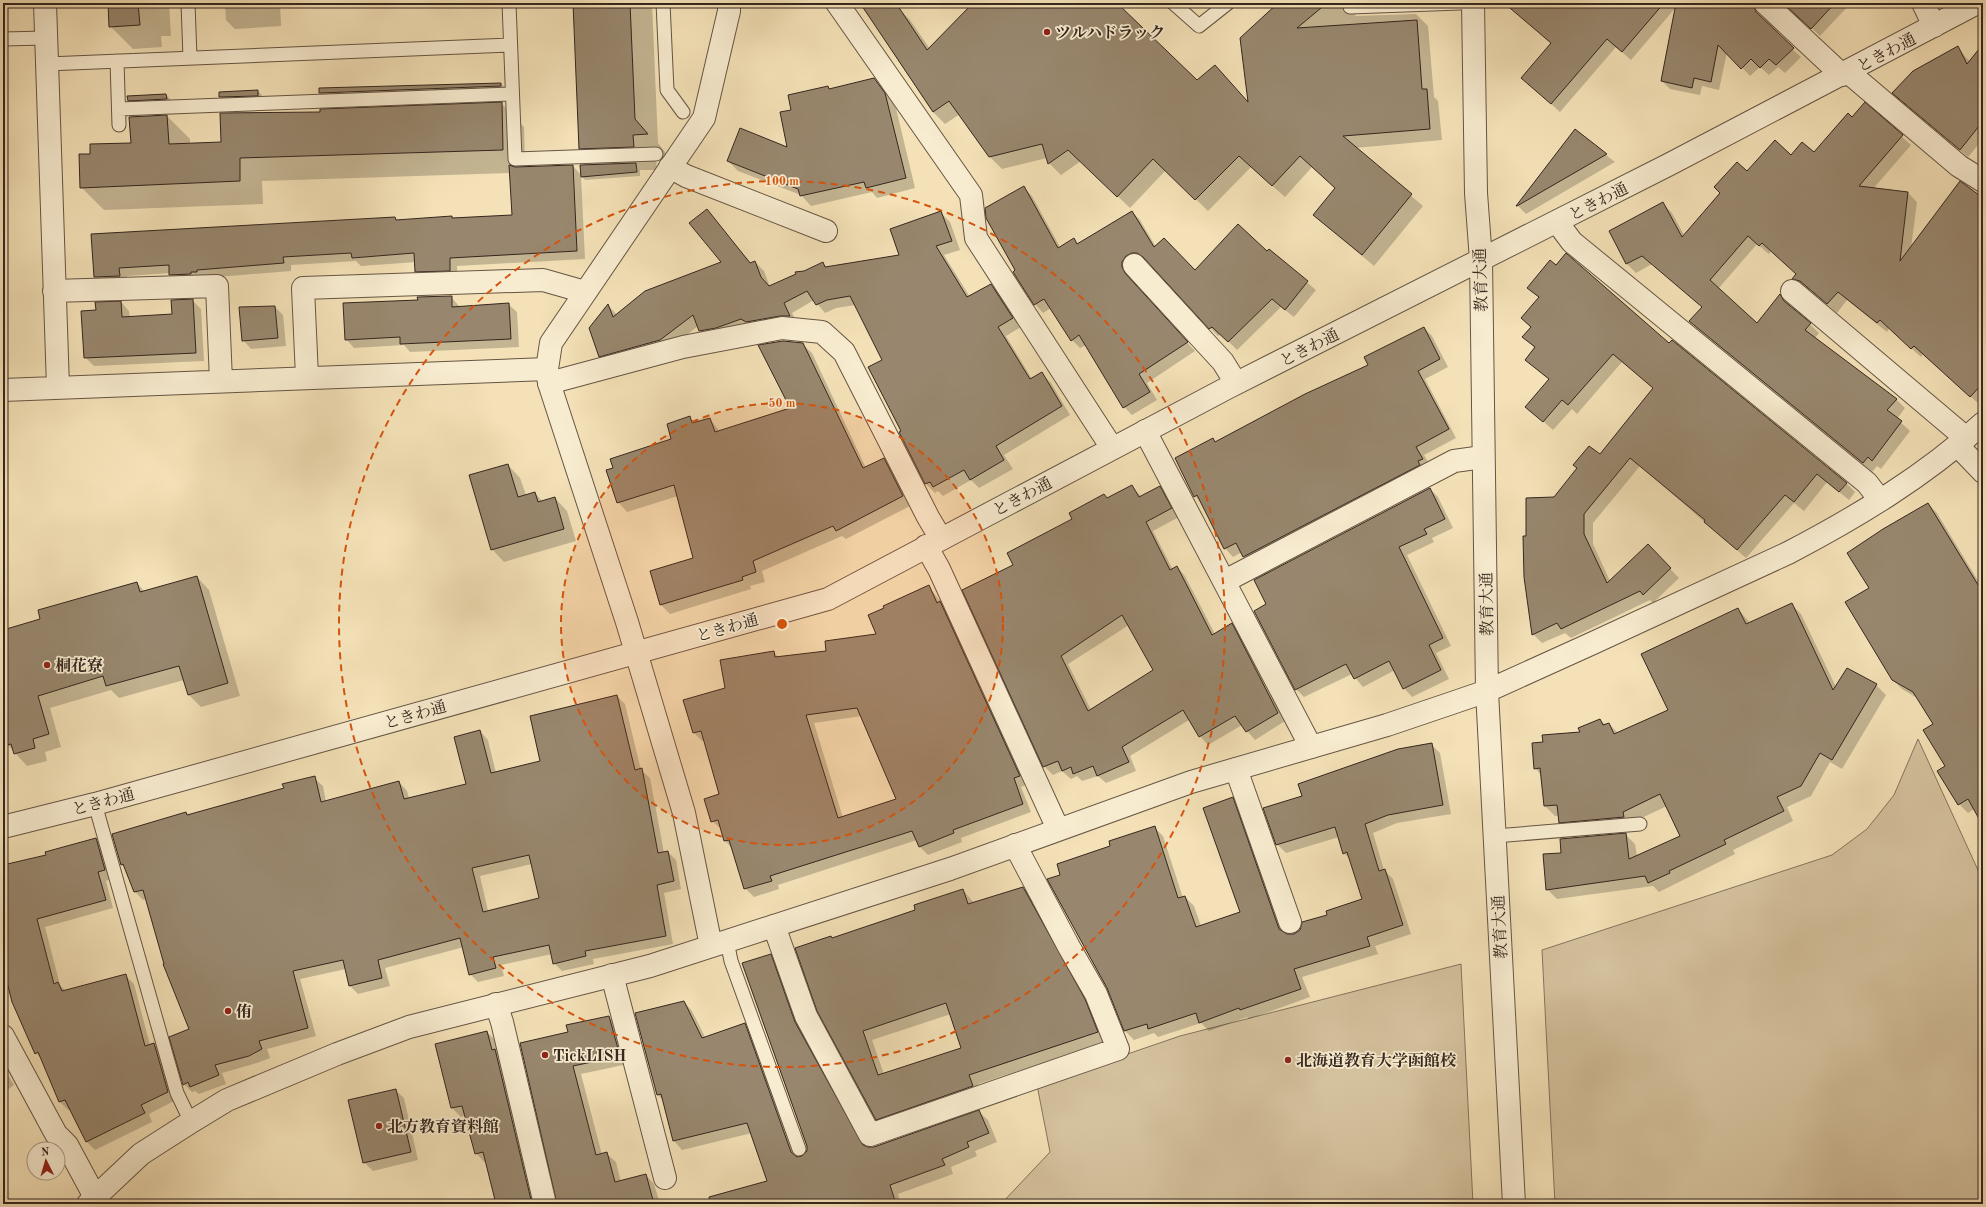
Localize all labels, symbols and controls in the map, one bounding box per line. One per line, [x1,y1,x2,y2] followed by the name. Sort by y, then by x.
[1055,25,1165,42] place label: ツルハドラック
[1042,27,1052,37] marker: ツルハドラック
[1854,30,1919,76] street label: ときわ通
[765,176,799,188] text: 100 m
[1566,179,1631,224] street label: ときわ通
[1471,248,1491,312] street label: 教育大通
[1277,325,1342,370] street label: ときわ通
[769,397,796,410] text: 50 m
[990,474,1055,520] street label: ときわ通
[1477,572,1497,636] street label: 教育大通
[694,610,761,645] street label: ときわ通
[775,617,789,631] centre of rings
[55,657,103,675] place label: 桐花寮
[42,660,52,670] marker: 桐花寮
[382,697,449,732] street label: ときわ通
[70,785,137,819] street label: ときわ通
[1489,895,1511,959] street label: 教育大通
[236,1003,252,1021] place label: 侑
[223,1006,233,1016] marker: 侑
[553,1049,627,1065] place label: TickLISH
[540,1050,550,1060] marker: TickLISH
[1296,1052,1457,1070] place label: 北海道教育大学函館校
[1283,1055,1293,1065] marker: 北海道教育大学函館校
[387,1118,499,1136] place label: 北方教育資料館
[374,1121,384,1131] marker: 北方教育資料館
[26,1141,66,1181] north arrow
[41,1147,51,1158] text: N

